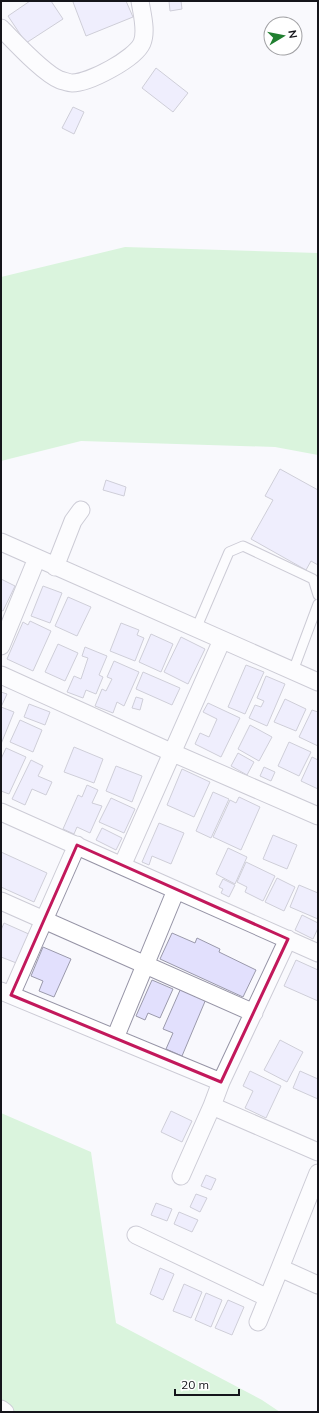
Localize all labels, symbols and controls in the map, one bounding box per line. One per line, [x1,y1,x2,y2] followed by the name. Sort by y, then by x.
[263,16,303,56] north arrow
[285,29,300,40] text: N
[175,1371,239,1397] scale bar
[181,1377,209,1392] text: 20 m

